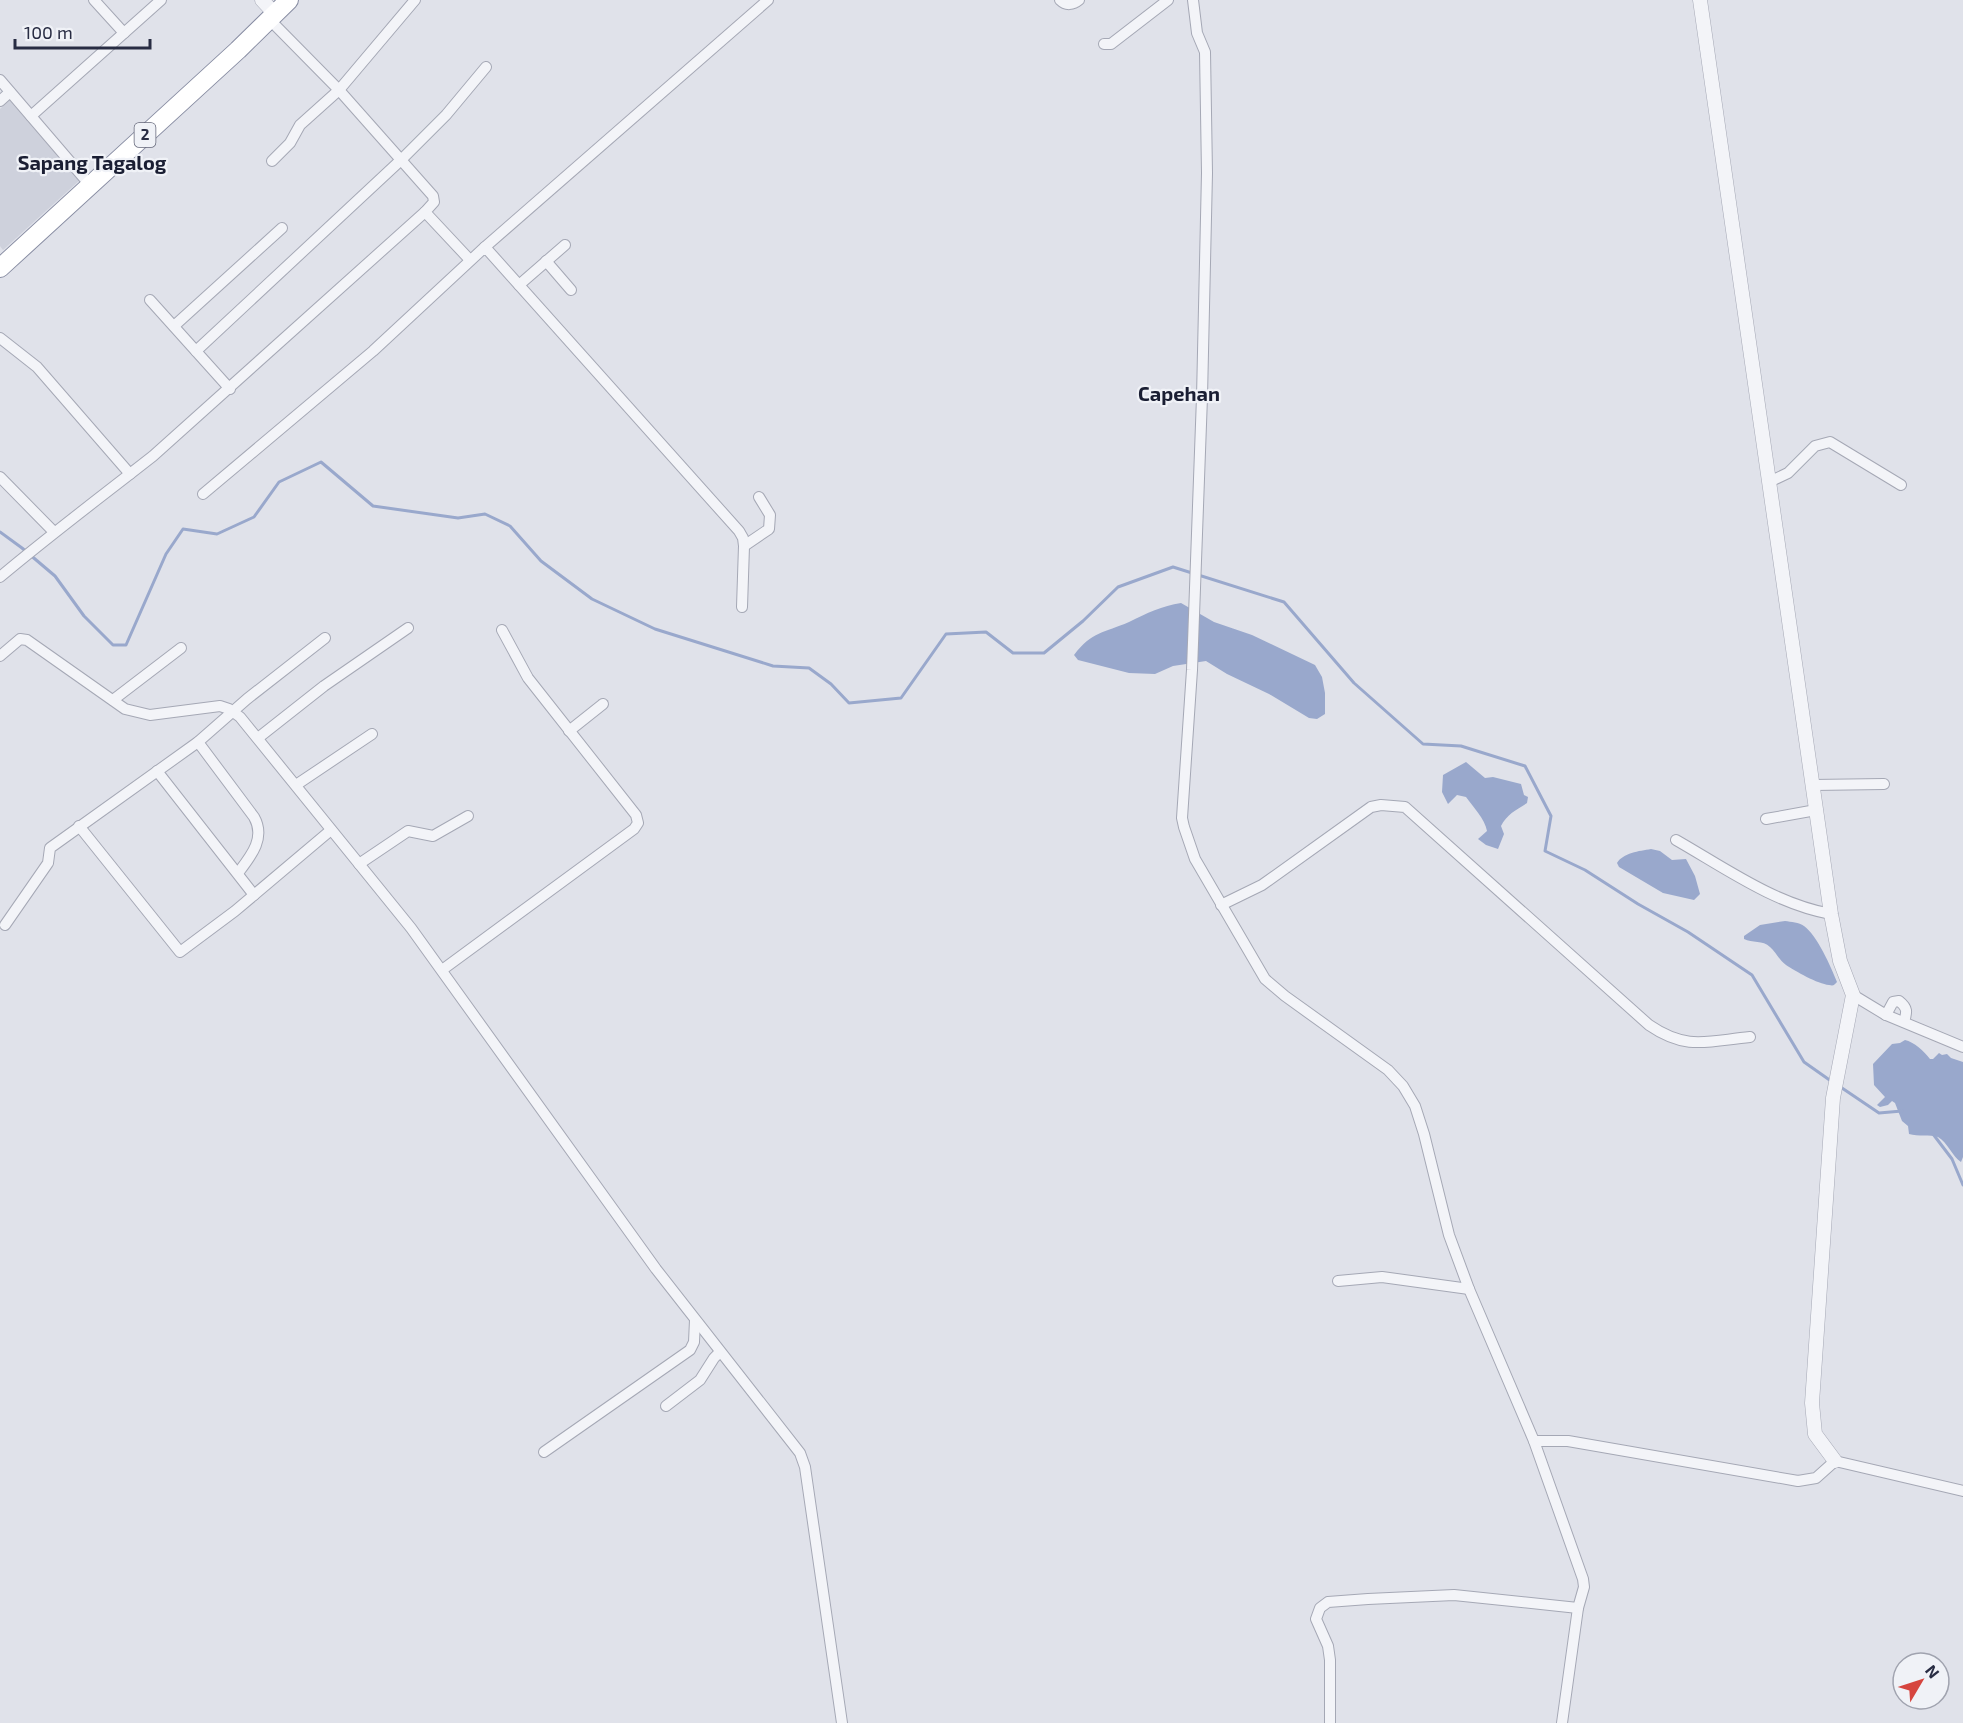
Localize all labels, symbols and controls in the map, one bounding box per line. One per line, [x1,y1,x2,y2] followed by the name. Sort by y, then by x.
[15,12,150,50] scale bar
[24,21,73,43] text: 100 m
[134,123,156,147] road number: 2
[18,150,167,174] district label: Sapang Tagalog
[1138,381,1220,405] district label: Capehan
[1891,1651,1951,1711] north arrow
[1922,1661,1944,1682] text: N

